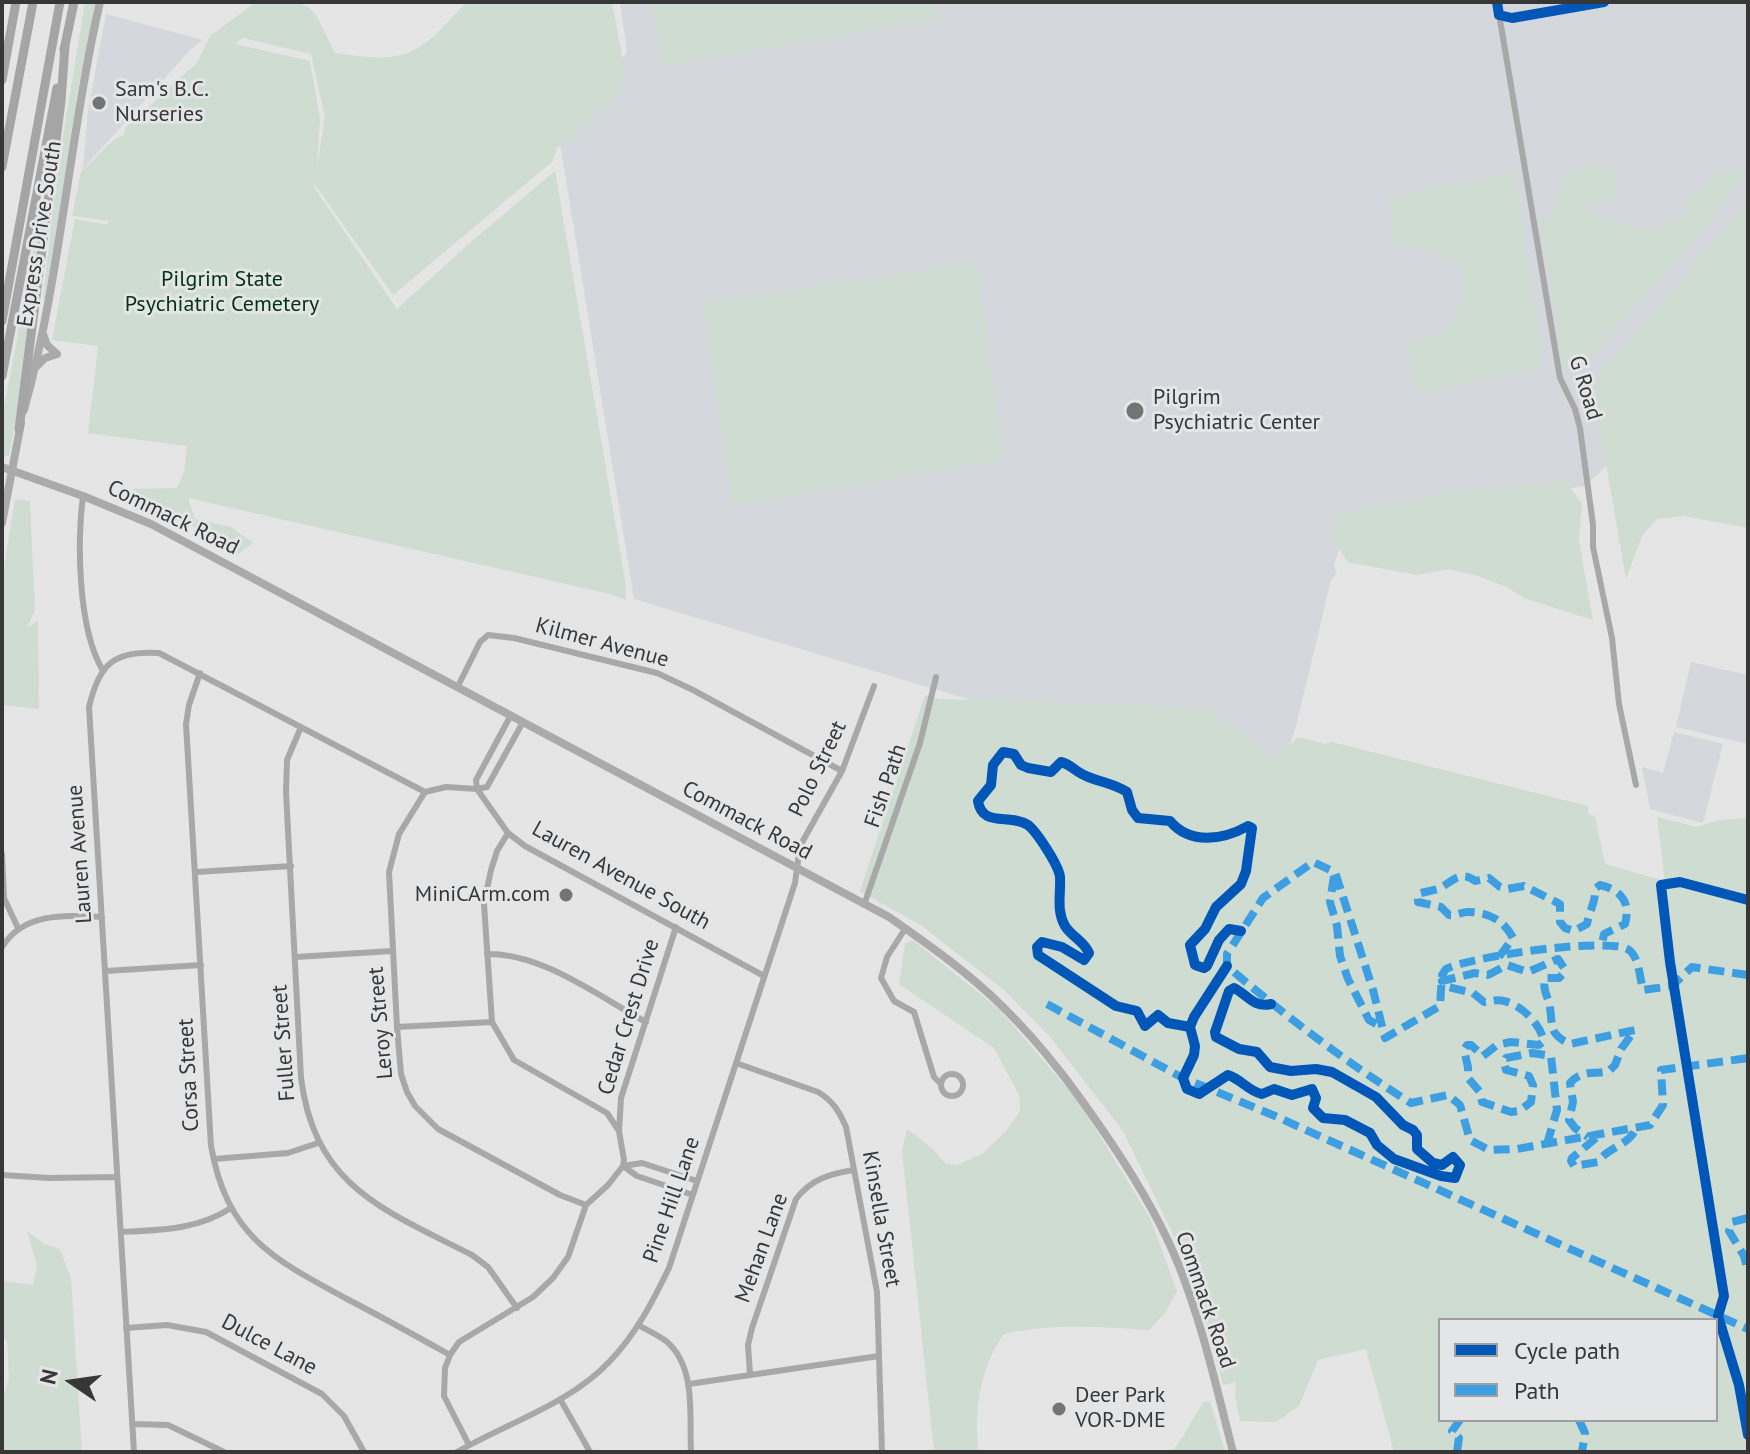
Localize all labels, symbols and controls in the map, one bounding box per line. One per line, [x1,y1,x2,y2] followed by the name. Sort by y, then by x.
[115,77,209,128] place label: Sam's B.C. Nurseries
[90,94,108,112] marker: Sam's B.C. Nurseries
[12,139,68,329] street label: Express Drive South
[125,267,319,318] park label: Pilgrim State Psychiatric Cemetery
[1563,353,1607,423] street label: G Road
[1153,385,1320,436] place label: Pilgrim Psychiatric Center
[1124,400,1146,422] marker: Pilgrim Psychiatric Center
[103,475,243,561] street label: Commack Road
[532,613,672,673] street label: Kilmer Avenue
[783,717,853,821] street label: Polo Street
[859,741,913,831] street label: Fish Path
[678,776,816,866] street label: Commack Road
[62,784,98,924] street label: Lauren Avenue
[527,816,715,936] street label: Lauren Avenue South
[415,882,550,908] place label: MiniCArm.com
[557,886,575,904] marker: MiniCArm.com
[593,936,665,1098] street label: Cedar Crest Drive
[363,966,399,1080] street label: Leroy Street
[267,984,301,1102] street label: Fuller Street
[173,1018,205,1132] street label: Corsa Street
[638,1133,706,1267] street label: Pine Hill Lane
[856,1149,906,1289] street label: Kinsella Street
[730,1190,794,1306] street label: Mehan Lane
[1169,1228,1241,1372] street label: Commack Road
[217,1309,321,1381] street label: Dulce Lane
[1438,1318,1718,1422] legend
[1514,1335,1620,1366] text: Cycle path
[32,1342,112,1422] north arrow
[33,1366,64,1387] text: N
[1514,1375,1560,1406] text: Path
[1075,1383,1166,1434] place label: Deer Park VOR-DME
[1050,1400,1068,1418] marker: Deer Park VOR-DME

